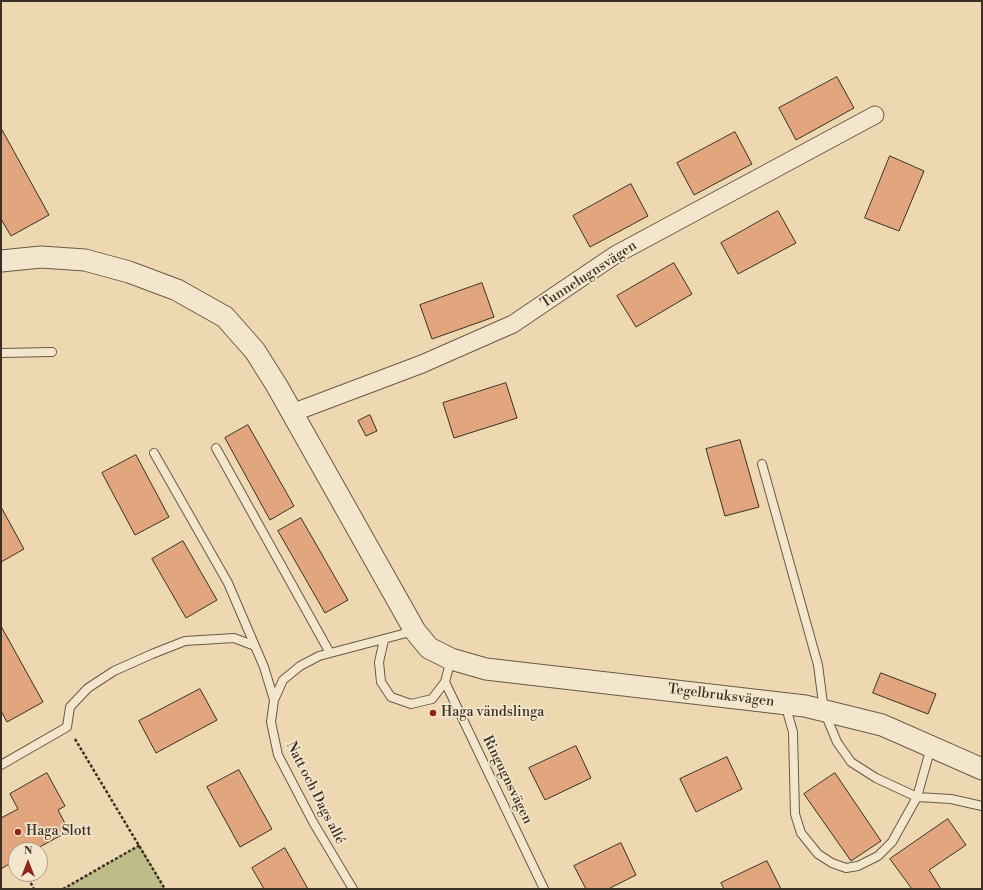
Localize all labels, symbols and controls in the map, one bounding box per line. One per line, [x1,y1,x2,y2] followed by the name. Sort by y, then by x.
[538,238,640,312] street label: Tunnelugnsvägen
[667,681,775,711] street label: Tegelbruksvägen
[441,705,544,721] place label: Haga vändslinga
[428,708,438,718] marker: Haga vändslinga
[478,733,536,827] street label: Ringugnsvägen
[282,739,348,847] street label: Natt och Dags allé
[26,824,91,840] place label: Haga Slott
[13,827,23,837] marker: Haga Slott
[8,842,48,882] north arrow
[24,844,32,858] text: N

